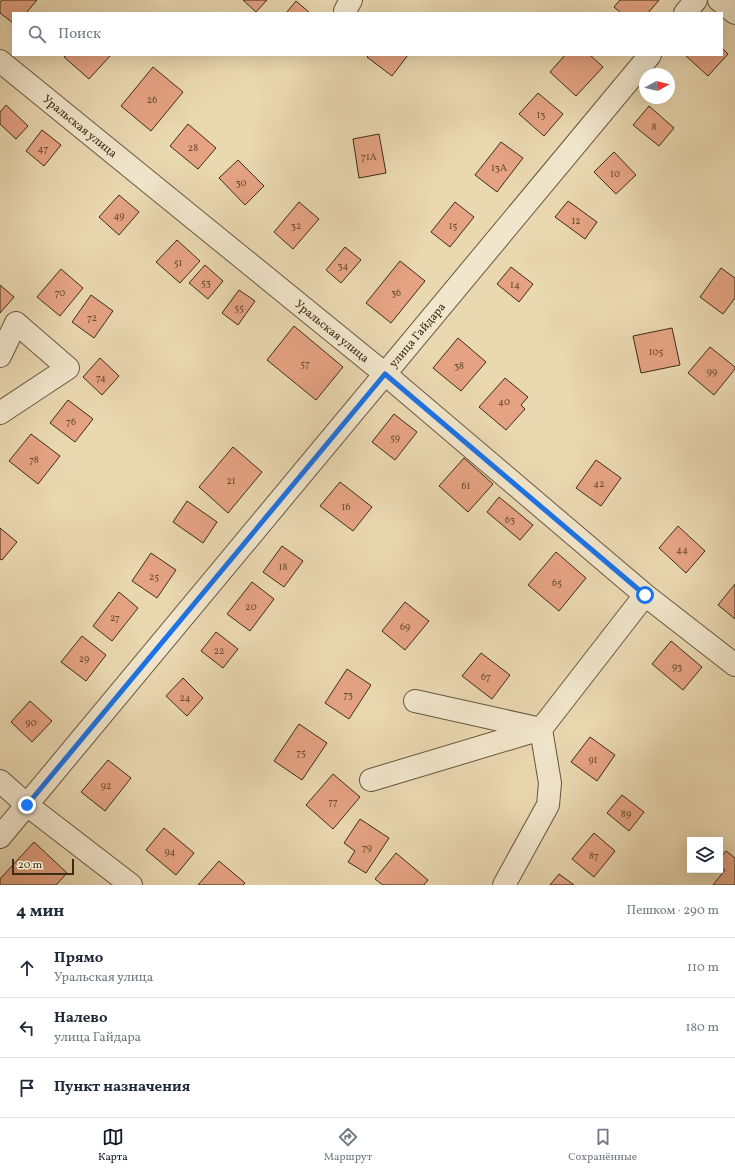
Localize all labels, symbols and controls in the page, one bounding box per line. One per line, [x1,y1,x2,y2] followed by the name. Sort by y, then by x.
[12,12,723,56] search box
[26,23,48,45] icon: search
[58,24,101,45] text: Поиск
[639,68,675,104] north arrow
[39,92,120,162] street label: Уральская улица
[147,93,157,107] house number: 26
[536,108,546,122] house number: 13
[651,120,657,134] house number: 8
[188,141,198,155] house number: 28
[38,142,49,156] house number: 47
[361,150,377,164] house number: 71А
[491,161,507,175] house number: 13А
[610,167,620,181] house number: 10
[236,176,246,190] house number: 30
[114,209,124,223] house number: 49
[571,214,581,228] house number: 12
[291,219,301,233] house number: 32
[449,219,458,233] house number: 15
[174,256,182,270] house number: 51
[337,259,349,273] house number: 34
[201,276,211,290] house number: 53
[510,278,520,292] house number: 14
[55,286,65,300] house number: 70
[391,286,401,300] house number: 36
[291,297,372,367] street label: Уральская улица
[386,300,450,372] street label: улица Гайдара
[234,301,244,315] house number: 55
[87,311,97,325] house number: 72
[649,345,663,359] house number: 105
[300,357,310,371] house number: 57
[454,359,464,373] house number: 38
[707,365,717,379] house number: 99
[96,371,106,385] house number: 74
[498,395,510,409] house number: 40
[66,415,76,429] house number: 76
[390,431,400,445] house number: 59
[29,453,39,467] house number: 78
[226,474,236,488] house number: 21
[593,477,605,491] house number: 42
[462,479,471,493] house number: 61
[342,500,350,514] house number: 16
[505,513,515,527] house number: 63
[676,543,688,557] house number: 44
[279,560,287,574] house number: 18
[149,570,159,584] house number: 25
[552,576,562,590] house number: 65
[636,586,654,604] route start
[245,600,257,614] house number: 20
[110,611,120,625] house number: 27
[400,620,410,634] house number: 69
[214,644,224,658] house number: 22
[79,652,89,666] house number: 29
[672,660,682,674] house number: 93
[481,670,491,684] house number: 67
[343,688,353,702] house number: 73
[179,691,191,705] house number: 24
[25,716,37,730] house number: 90
[296,746,306,760] house number: 75
[588,753,598,767] house number: 91
[101,779,111,793] house number: 92
[328,795,338,809] house number: 77
[18,796,36,814] route end
[621,807,631,821] house number: 89
[687,837,723,873] map controls
[687,837,723,873] button: layers
[362,841,372,855] house number: 79
[165,845,175,859] house number: 94
[589,849,599,863] house number: 87
[12,857,74,876] scale bar
[18,858,42,873] text: 20 m
[16,900,64,923] text: 4 мин
[627,902,719,920] text: Пешком · 290 m
[54,948,103,969] text: Прямо
[16,957,38,979] icon: ahead
[687,959,719,977] text: 110 m
[54,969,153,987] text: Уральская улица
[54,1008,108,1029] text: Налево
[16,1017,38,1039] icon: left
[685,1019,719,1037] text: 180 m
[54,1029,141,1047] text: улица Гайдара
[16,1077,38,1099] icon: arrive
[54,1077,190,1098] text: Пункт назначения
[98,1126,128,1165] tab: Карта
[324,1126,372,1165] tab: Маршрут
[568,1126,637,1165] tab: Сохранённые

